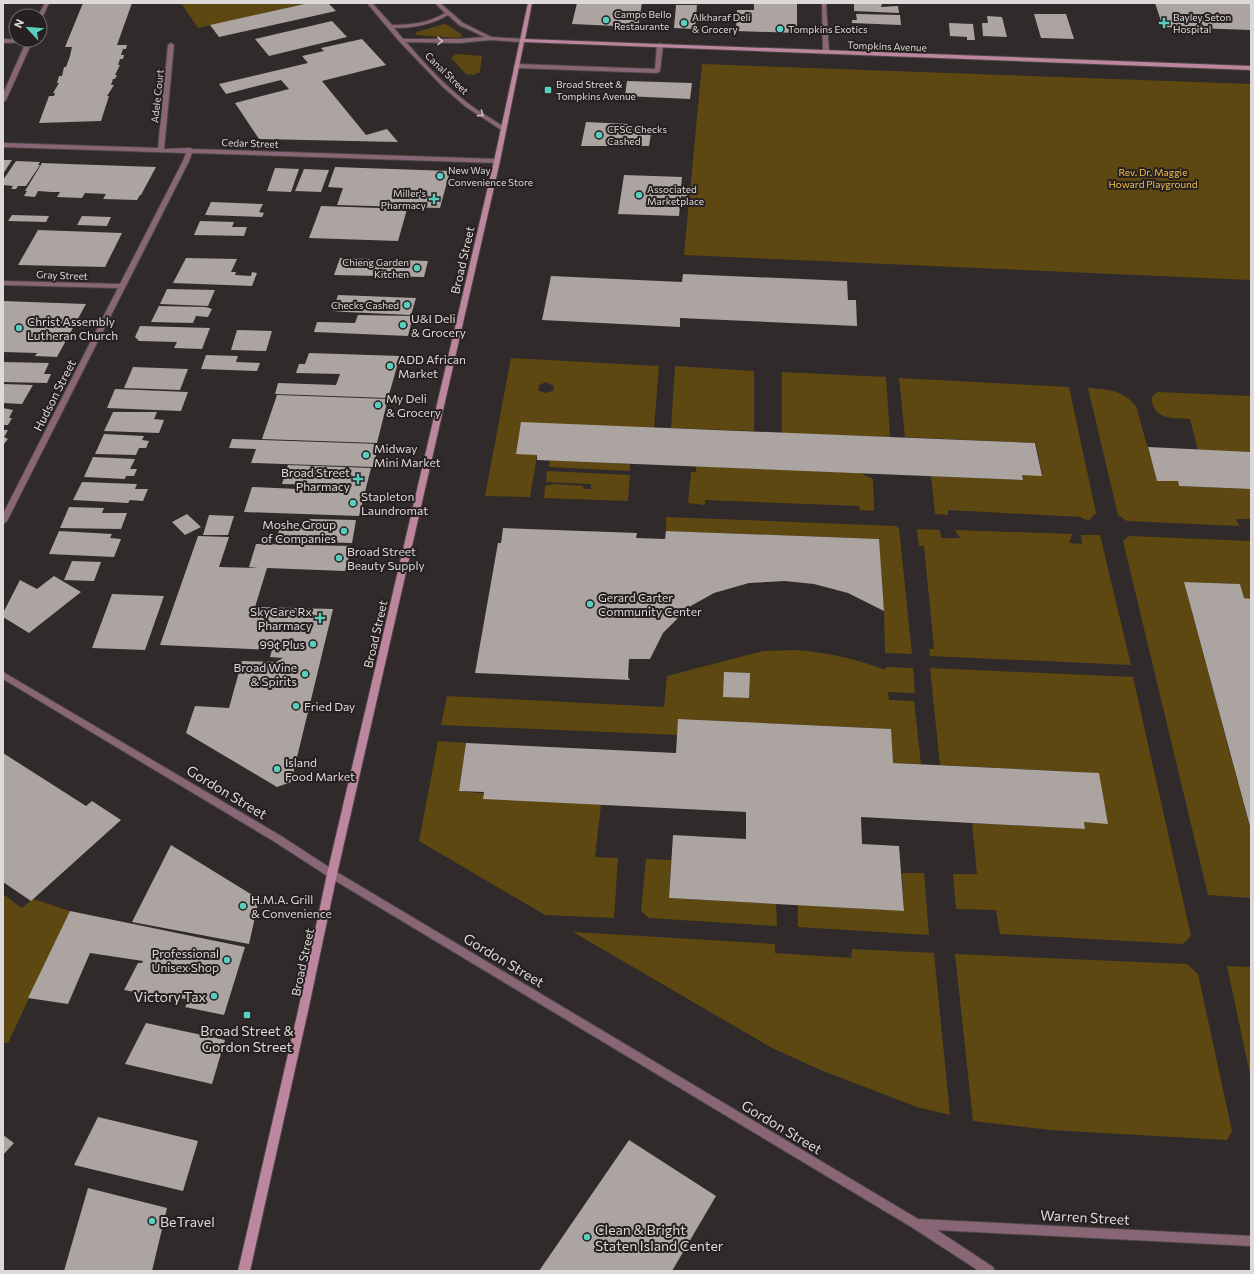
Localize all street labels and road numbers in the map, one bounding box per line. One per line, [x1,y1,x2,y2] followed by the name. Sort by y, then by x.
[847,39,927,53] street label: Tompkins Avenue
[423,49,471,97] street label: Canal Street
[148,69,166,123] street label: Adele Court
[221,136,279,150] street label: Cedar Street
[447,225,477,295] street label: Broad Street
[36,268,88,282] street label: Gray Street
[30,357,78,433] street label: Hudson Street
[360,599,390,669] street label: Broad Street
[184,761,270,823] street label: Gordon Street
[288,927,316,997] street label: Broad Street
[461,929,547,991] street label: Gordon Street
[739,1096,825,1158] street label: Gordon Street
[1040,1206,1130,1228] street label: Warren Street

